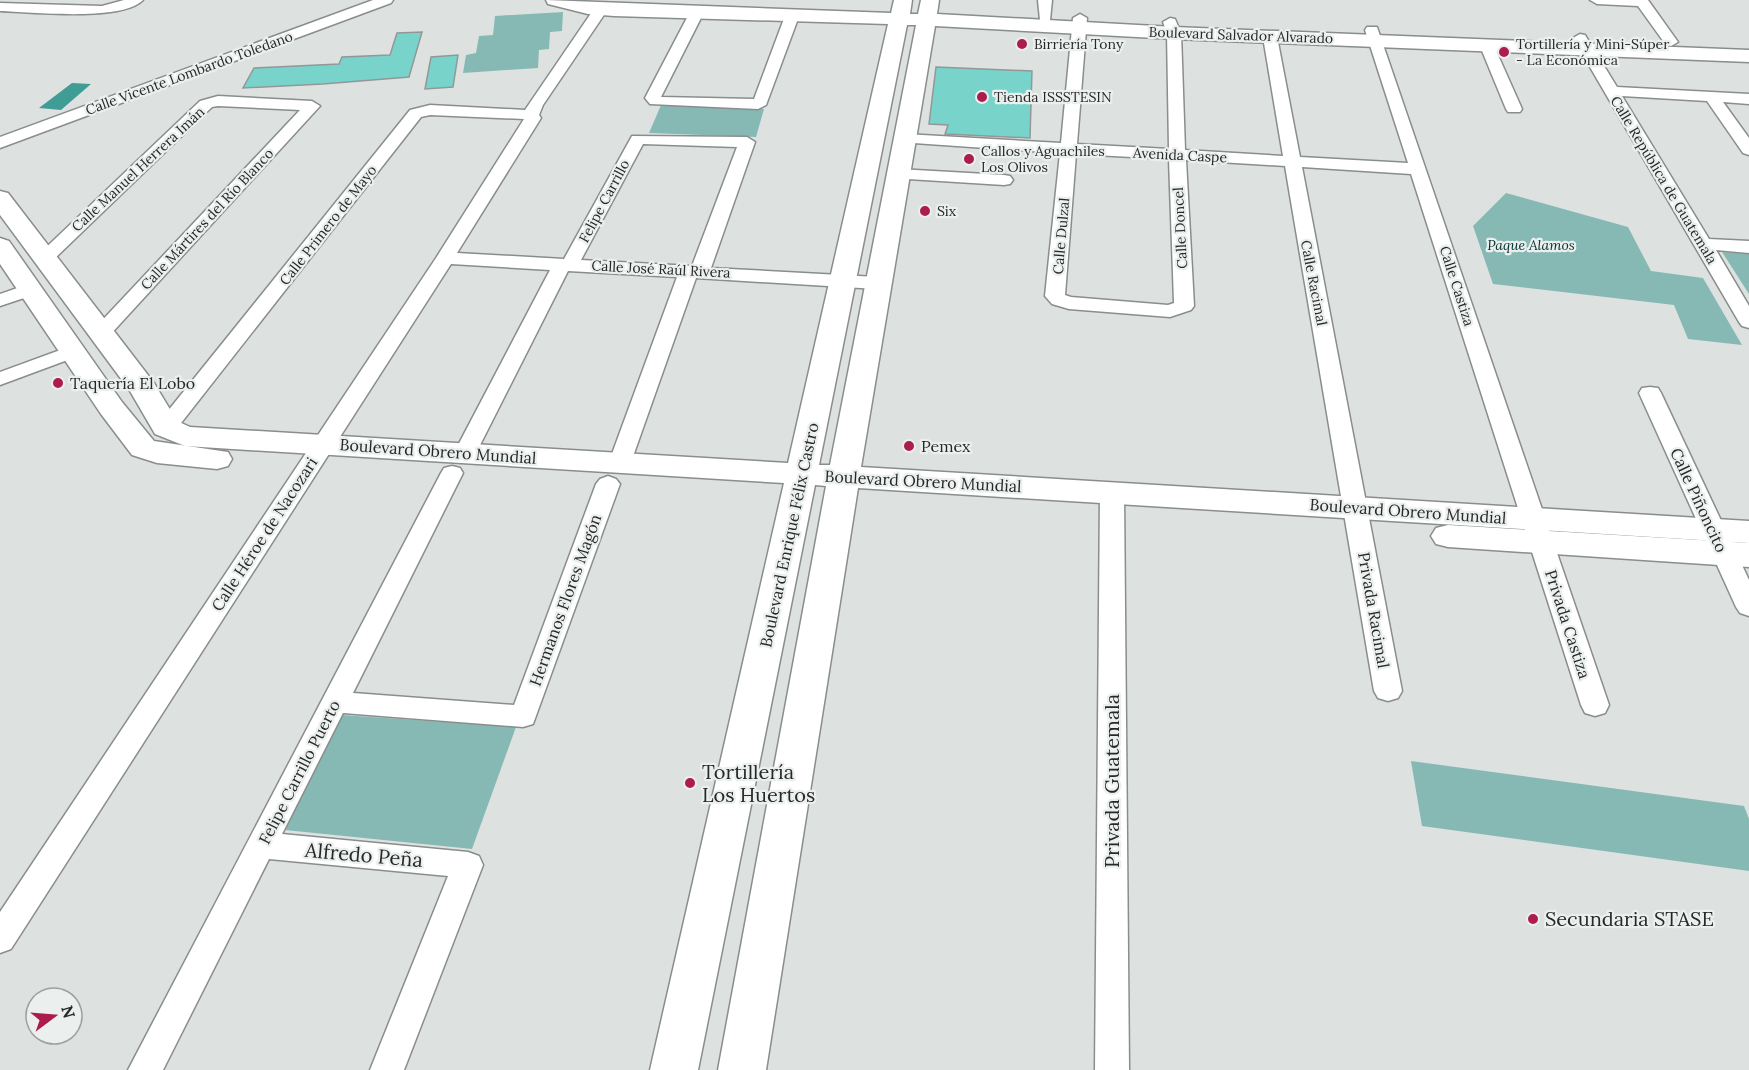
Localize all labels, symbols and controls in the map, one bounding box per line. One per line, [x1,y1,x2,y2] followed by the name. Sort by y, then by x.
[1148,23,1334,47] street label: Boulevard Salvador Alvarado
[83,27,295,119] street label: Calle Vicente Lombardo Toledano
[1034,35,1124,53] place label: Birriería Tony
[1516,35,1669,69] place label: Tortillería y Mini-Súper - La Económica
[1015,37,1029,51] marker: Birriería Tony
[1497,45,1511,59] marker: Tortillería y Mini-Súper - La Económica
[994,88,1112,106] place label: Tienda ISSSTESIN
[975,90,989,104] marker: Tienda ISSSTESIN
[1607,93,1721,267] street label: Calle República de Guatemala
[68,102,209,235] street label: Calle Manuel Herrera Imán
[981,142,1105,176] place label: Callos y Aguachiles Los Olivos
[1131,143,1228,166] street label: Avenida Caspe
[137,145,277,293] street label: Calle Mártires del Río Blanco
[962,152,976,166] marker: Callos y Aguachiles Los Olivos
[575,156,633,246] street label: Felipe Carrillo
[276,161,380,289] street label: Calle Primero de Mayo
[1169,187,1191,269] street label: Calle Doncel
[1049,197,1073,275] street label: Calle Dulzal
[937,202,957,220] place label: Six
[918,204,932,218] marker: Six
[1487,236,1575,254] park label: Paque Alamos
[1297,239,1331,328] street label: Calle Racimal
[1436,244,1478,328] street label: Calle Castiza
[591,256,731,282] street label: Calle José Raúl Rivera
[70,373,195,393] place label: Taquería El Lobo
[51,376,65,390] marker: Taquería El Lobo
[755,421,823,649] street label: Boulevard Enrique Félix Castro
[339,434,537,468] street label: Boulevard Obrero Mundial
[921,436,971,456] place label: Pemex
[902,439,916,453] marker: Pemex
[1666,445,1732,555] street label: Calle Piñoncito
[207,453,321,615] street label: Calle Héroe de Nacozari
[824,466,1022,496] street label: Boulevard Obrero Mundial
[1309,494,1507,528] street label: Boulevard Obrero Mundial
[525,511,606,689] street label: Hermanos Flores Magón
[1354,550,1394,670] street label: Privada Racimal
[1541,567,1595,681] street label: Privada Castiza
[1099,694,1124,868] street label: Privada Guatemala
[254,697,344,847] street label: Felipe Carrillo Puerto
[702,759,815,807] place label: Tortillería Los Huertos
[683,776,697,790] marker: Tortillería Los Huertos
[303,837,424,872] street label: Alfredo Peña
[1545,906,1714,931] place label: Secundaria STASE
[1526,912,1540,926] marker: Secundaria STASE
[24,986,84,1046] north arrow
[57,1003,80,1021] text: N

